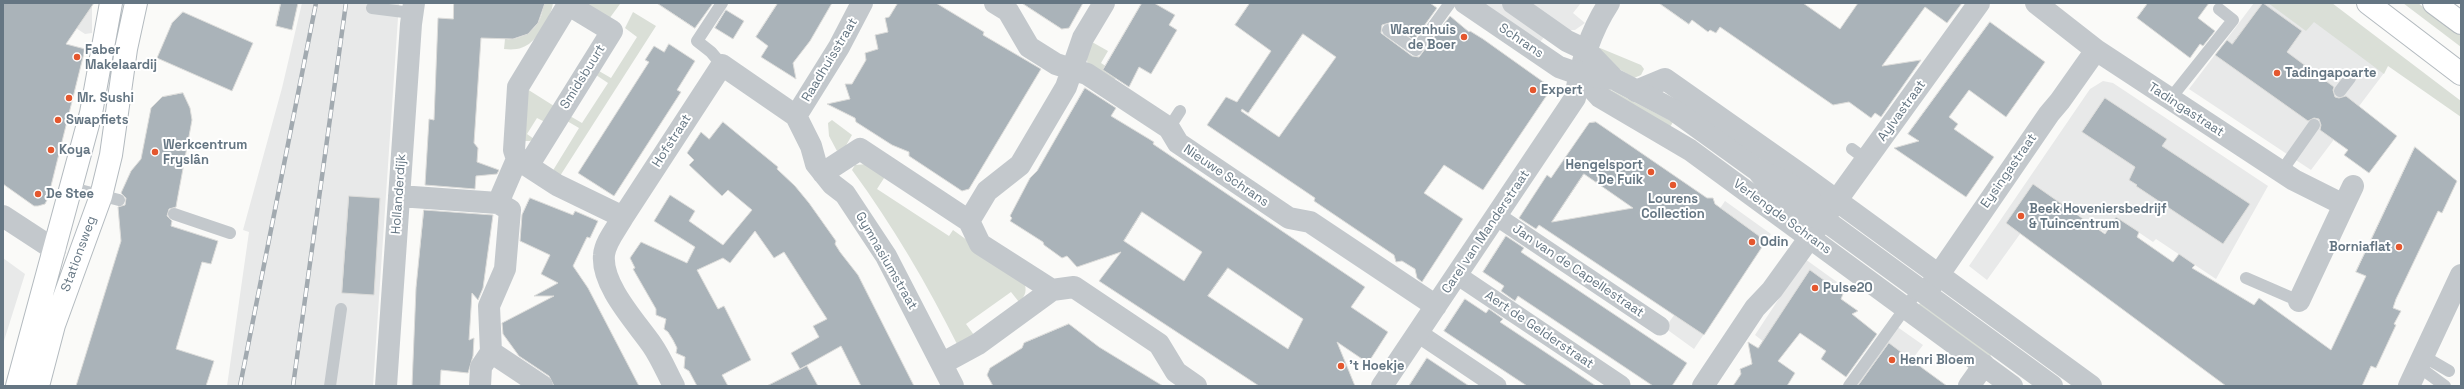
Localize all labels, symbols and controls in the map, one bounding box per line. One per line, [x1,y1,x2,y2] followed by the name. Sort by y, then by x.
[799,15,861,105] street label: Raadhuisstraat
[1496,20,1546,62] street label: Schrans
[1390,22,1456,53] place label: Warenhuis de Boer
[1459,32,1469,42] marker: Warenhuis de Boer
[85,42,157,73] place label: Faber Makelaardij
[557,42,609,112] street label: Smidsbuurt
[72,52,82,62] marker: Faber Makelaardij
[2285,65,2377,81] place label: Tadingapoarte
[2272,68,2282,78] marker: Tadingapoarte
[1875,78,1929,144] street label: Aylvastraat
[2145,80,2227,140] street label: Tadingastraat
[1541,82,1583,98] place label: Expert
[1528,85,1538,95] marker: Expert
[77,90,134,106] place label: Mr. Sushi
[64,93,74,103] marker: Mr. Sushi
[66,112,128,128] place label: Swapfiets
[649,112,695,170] street label: Hofstraat
[53,115,63,125] marker: Swapfiets
[1978,131,2040,211] street label: Eysingastraat
[163,137,247,168] place label: Werkcentrum Fryslân
[59,142,90,158] place label: Koya
[1180,142,1272,210] street label: Nieuwe Schrans
[46,145,56,155] marker: Koya
[150,147,160,157] marker: Werkcentrum Fryslân
[388,153,410,235] street label: Hollanderdijk
[1566,157,1643,188] place label: Hengelsport De Fuik
[1439,167,1533,297] street label: Carel van Manderstraat
[1646,167,1656,177] marker: Hengelsport De Fuik
[1730,176,1834,258] street label: Verlengde Schrans
[1668,180,1678,190] marker: Lourens Collection
[46,186,94,202] place label: De Stee
[33,189,43,199] marker: De Stee
[1641,191,1705,222] place label: Lourens Collection
[2029,201,2167,232] place label: Beek Hoveniersbedrijf & Tuincentrum
[852,209,920,313] street label: Gymnasiumstraat
[2016,211,2026,221] marker: Beek Hoveniersbedrijf & Tuincentrum
[58,214,100,294] street label: Stationsweg
[1509,221,1647,321] street label: Jan van de Capellestraat
[1760,234,1789,250] place label: Odin
[1747,237,1757,247] marker: Odin
[2329,239,2391,255] place label: Borniaflat
[2394,242,2404,252] marker: Borniaflat
[1823,280,1873,296] place label: Pulse20
[1810,283,1820,293] marker: Pulse20
[1482,288,1596,372] street label: Aert de Gelderstraat
[1900,352,1975,368] place label: Henri Bloem
[1887,355,1897,365] marker: Henri Bloem
[1349,358,1404,374] place label: 't Hoekje
[1336,361,1346,371] marker: 't Hoekje

